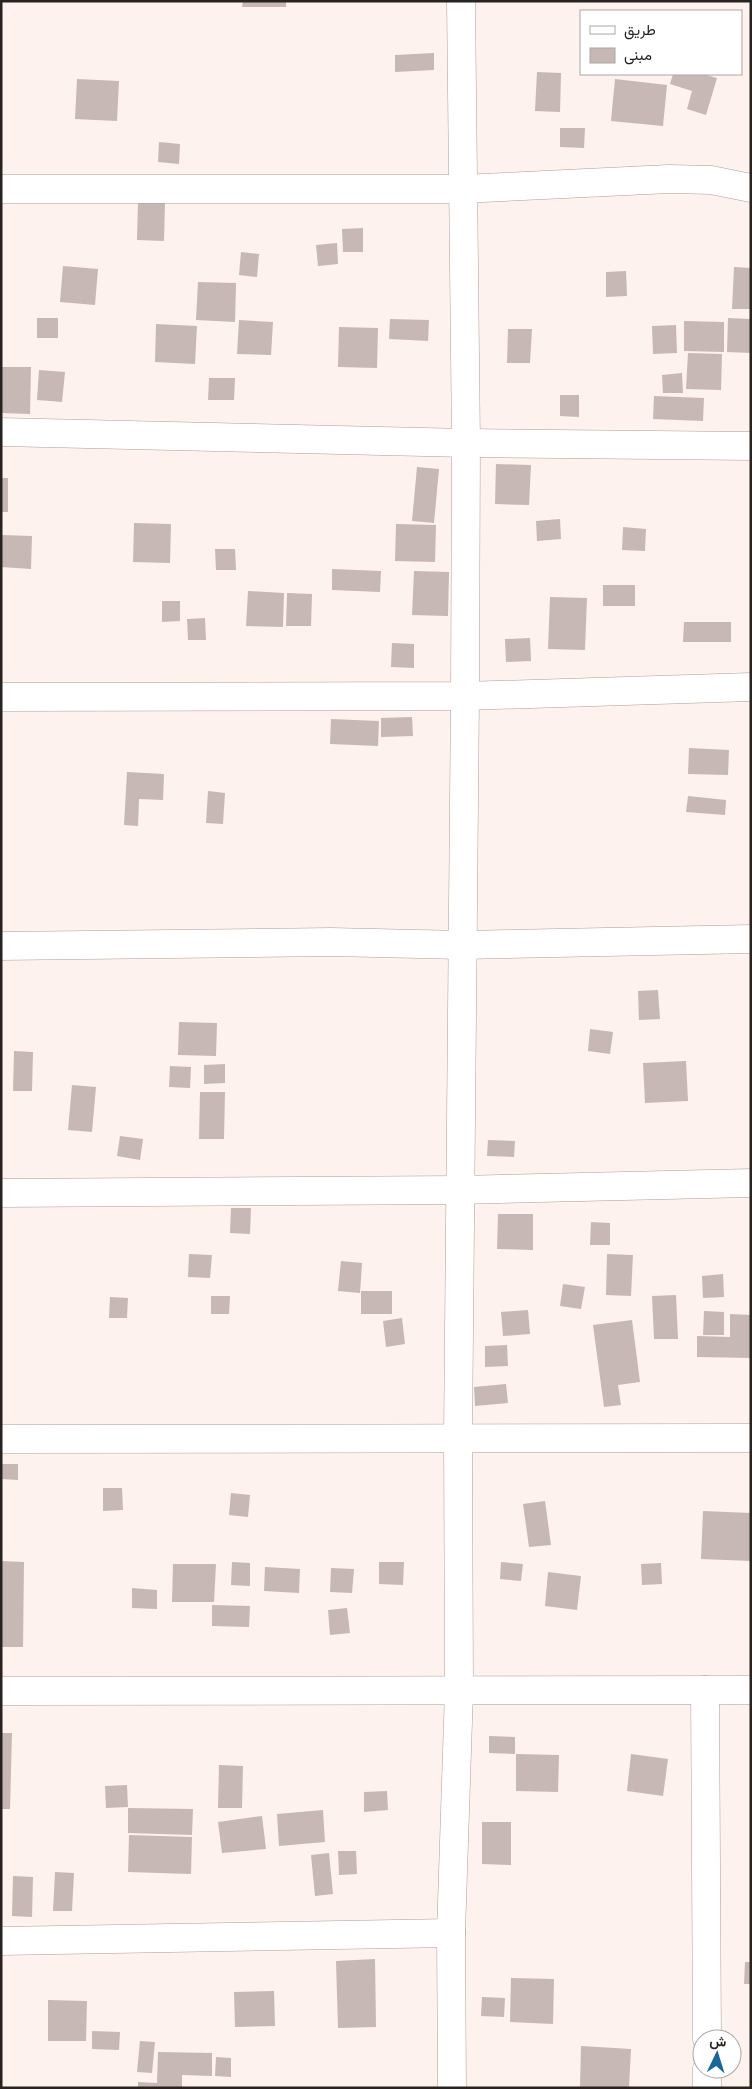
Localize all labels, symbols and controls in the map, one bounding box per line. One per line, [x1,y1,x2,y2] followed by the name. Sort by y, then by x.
[580,10,742,75] legend
[624,20,656,41] text: طريق
[624,45,652,66] text: مبنى
[692,2029,742,2079] north arrow
[709,2031,727,2053] text: ش

